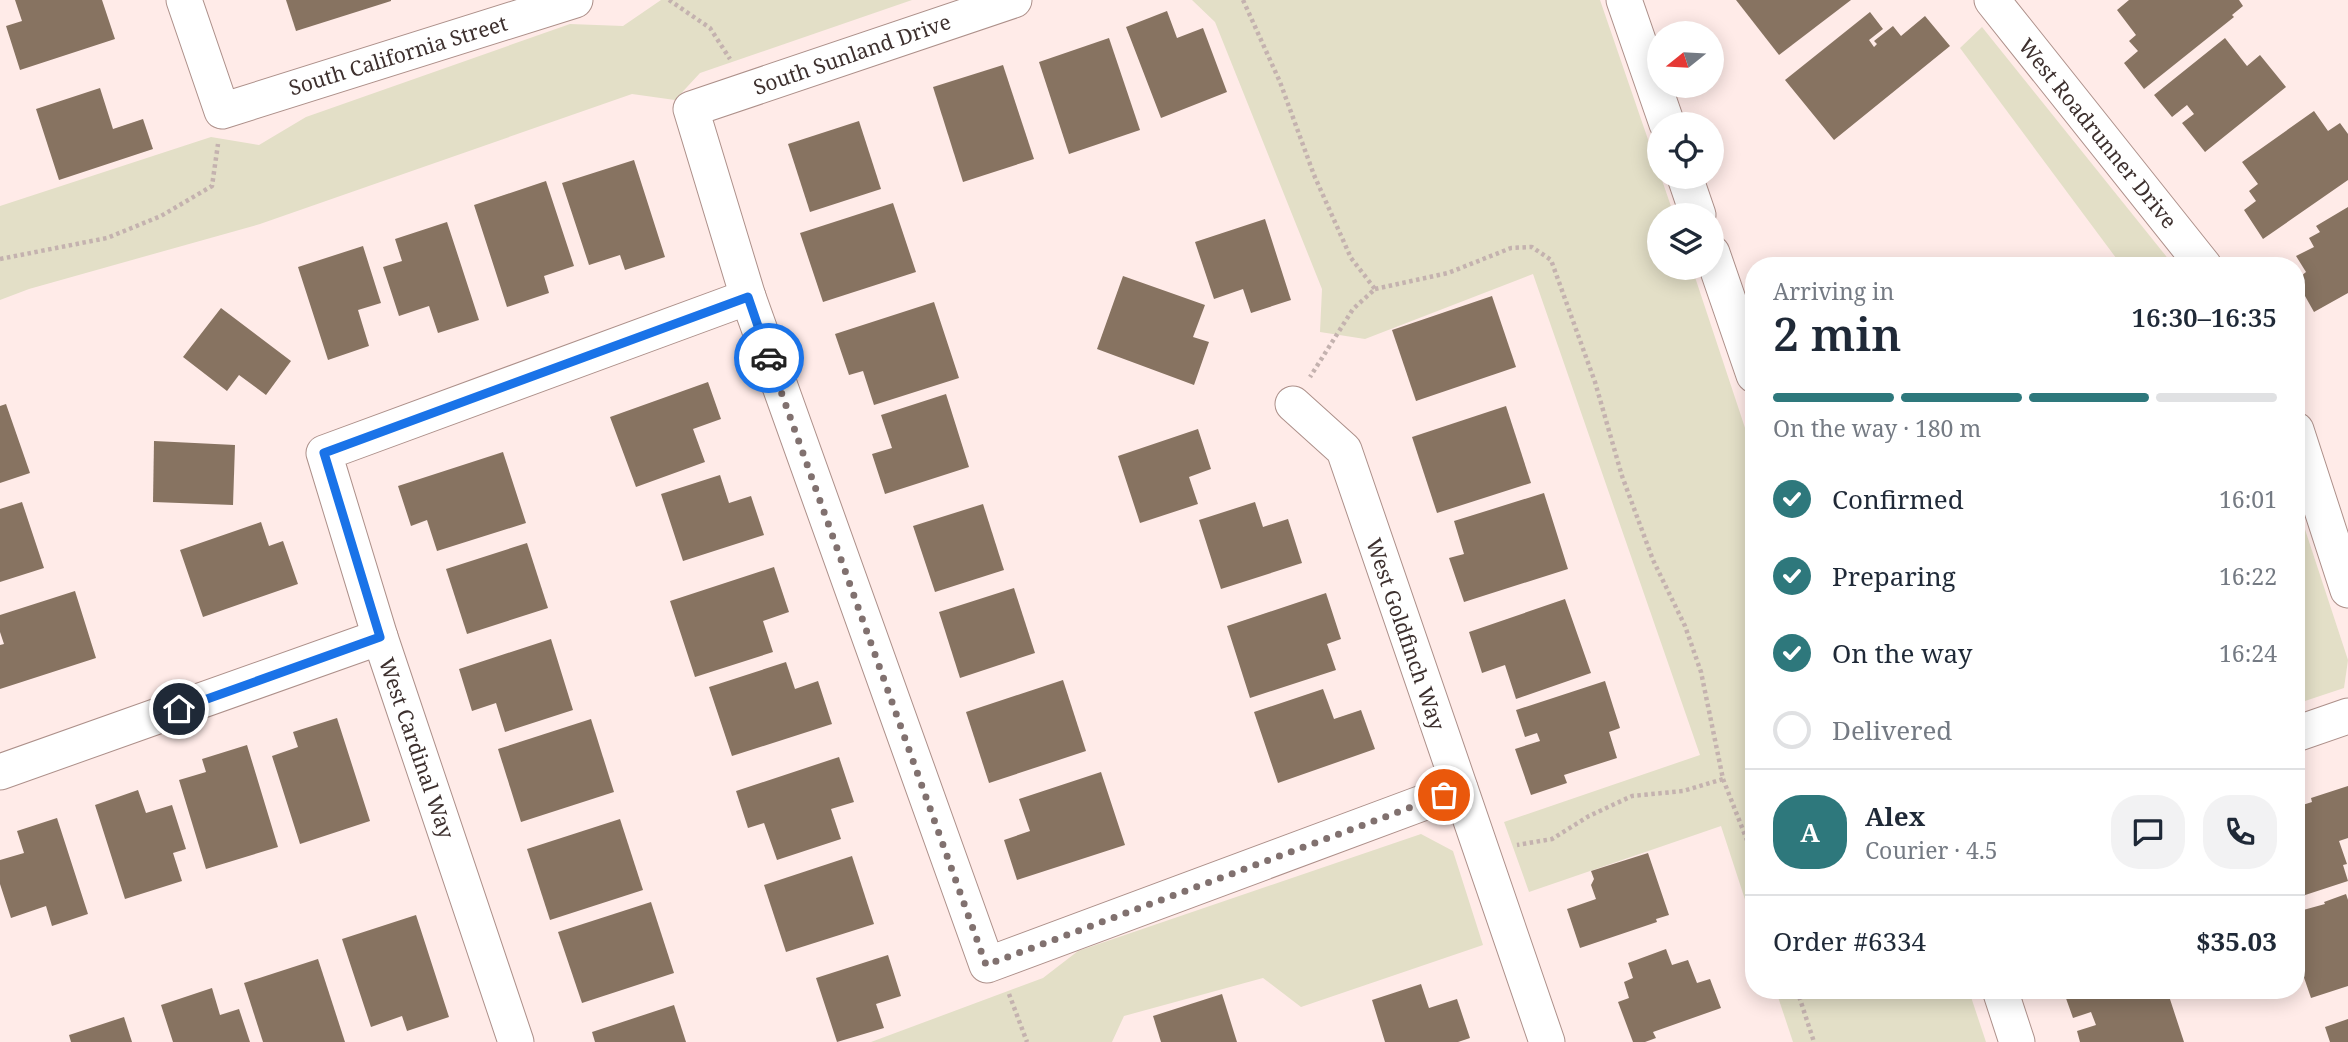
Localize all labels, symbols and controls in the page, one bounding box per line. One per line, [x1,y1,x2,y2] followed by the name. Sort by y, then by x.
[750,7,954,101] street label: South Sunland Drive
[285,8,511,102] street label: South California Street
[1647,21,1724,98] north arrow
[1647,21,1724,280] map controls
[2013,32,2183,234] street label: West Roadrunner Drive
[1647,112,1724,189] button: locate
[1647,203,1724,280] button: layers
[1773,275,1894,307] text: Arriving in
[2131,299,2277,335] text: 16:30–16:35
[1773,302,1901,364] text: 2 min
[734,323,804,393] courier
[750,339,788,377] icon: car
[1773,412,1981,444] text: On the way · 180 m
[1773,480,1811,518] icon: check
[1832,481,1964,517] text: Confirmed
[2219,483,2277,515] text: 16:01
[1360,534,1452,734] street label: West Goldfinch Way
[1773,557,1811,595] icon: check
[1832,558,1956,594] text: Preparing
[2219,560,2277,592] text: 16:22
[1773,634,1811,672] icon: check
[1832,635,1972,671] text: On the way
[2219,637,2277,669] text: 16:24
[373,654,461,842] street label: West Cardinal Way
[149,679,209,739] pin
[160,690,198,728] icon: home
[1832,712,1952,748] text: Delivered
[1414,765,1474,825] pin
[1425,776,1463,814] icon: bag
[2111,795,2185,869] button: chat
[2203,795,2277,869] button: phone
[1865,798,1925,834] text: Alex
[1800,814,1820,850] text: A
[1865,834,1998,866] text: Courier · 4.5
[1773,923,1926,959] text: Order #6334
[2196,923,2277,959] text: $35.03

